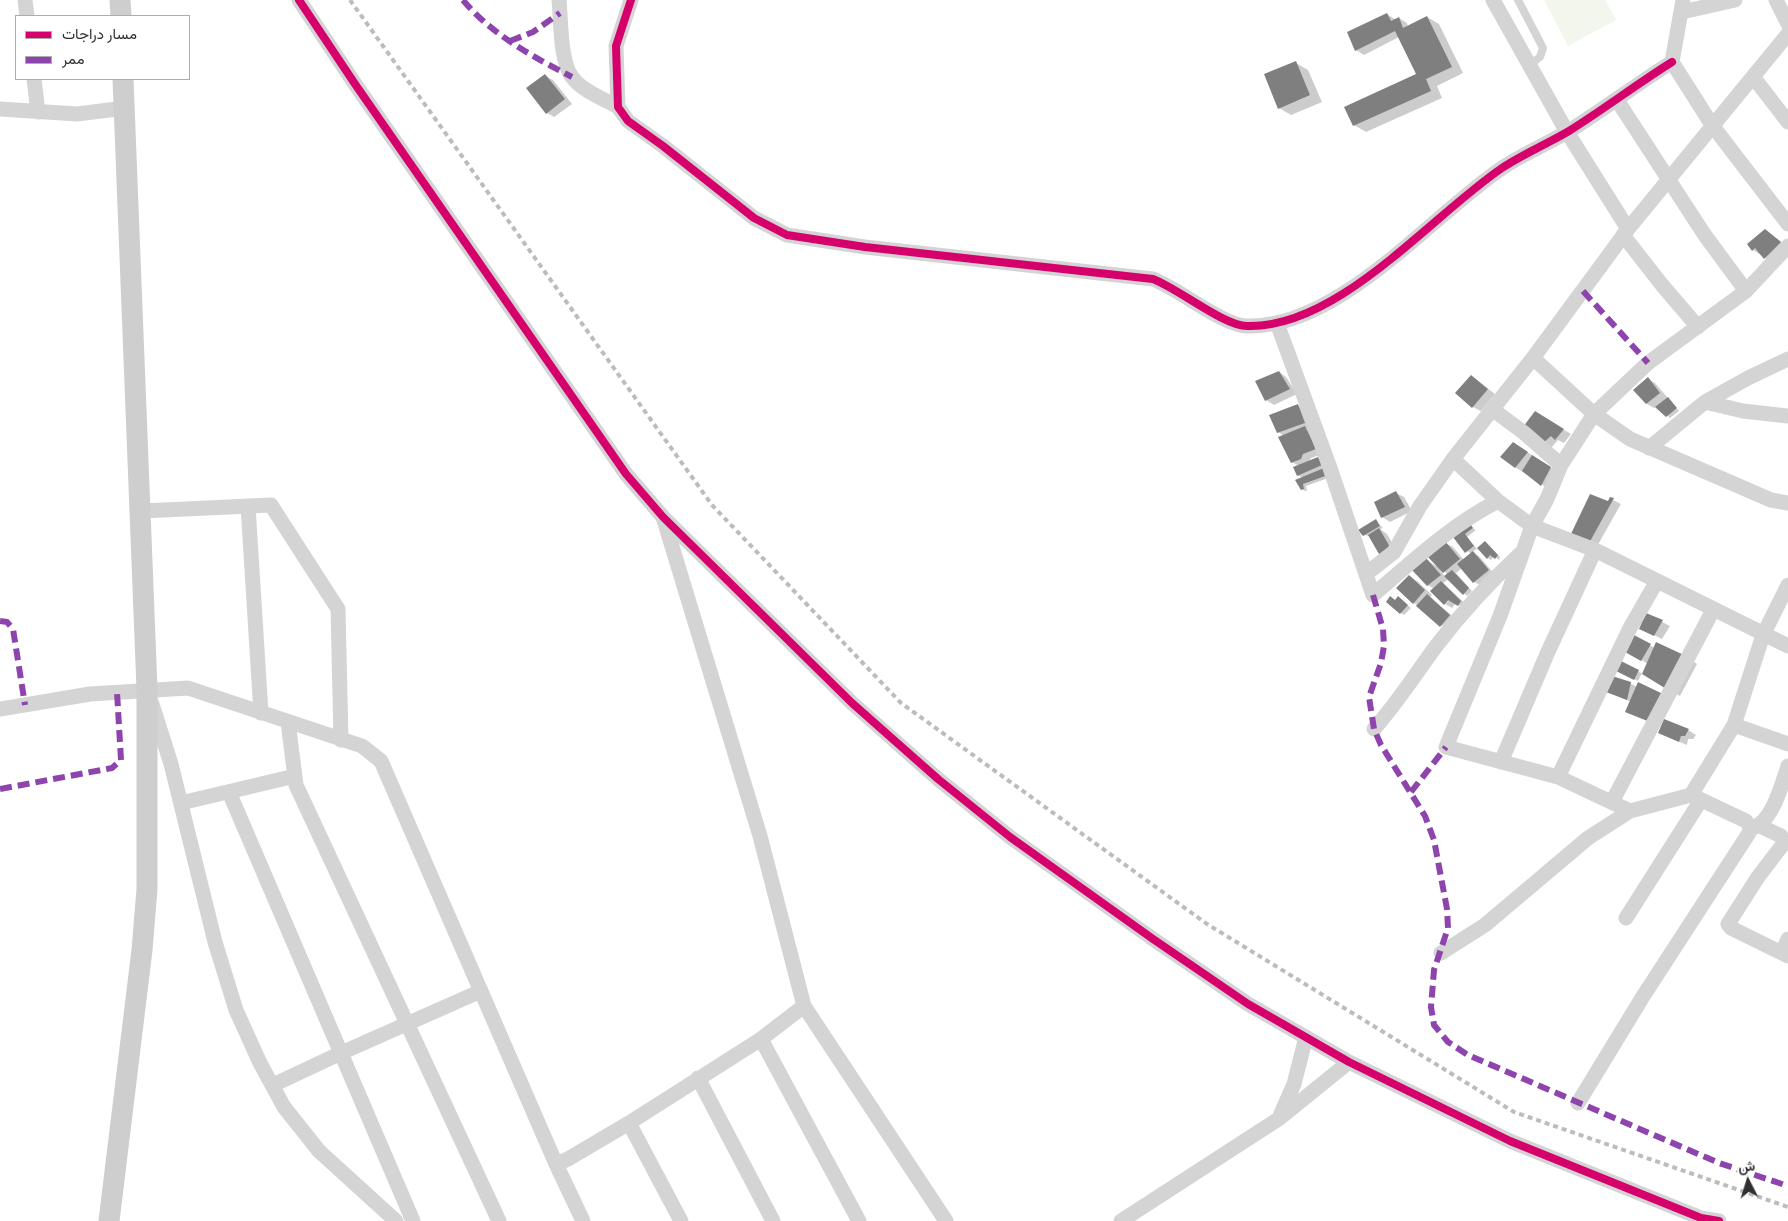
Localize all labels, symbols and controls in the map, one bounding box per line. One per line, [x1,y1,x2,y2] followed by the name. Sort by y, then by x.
[15,15,190,80] legend
[62,23,137,44] text: مسار دراجات
[62,48,84,69] text: ممر
[1723,1156,1773,1206] north arrow
[1738,1156,1756,1176] text: ش

